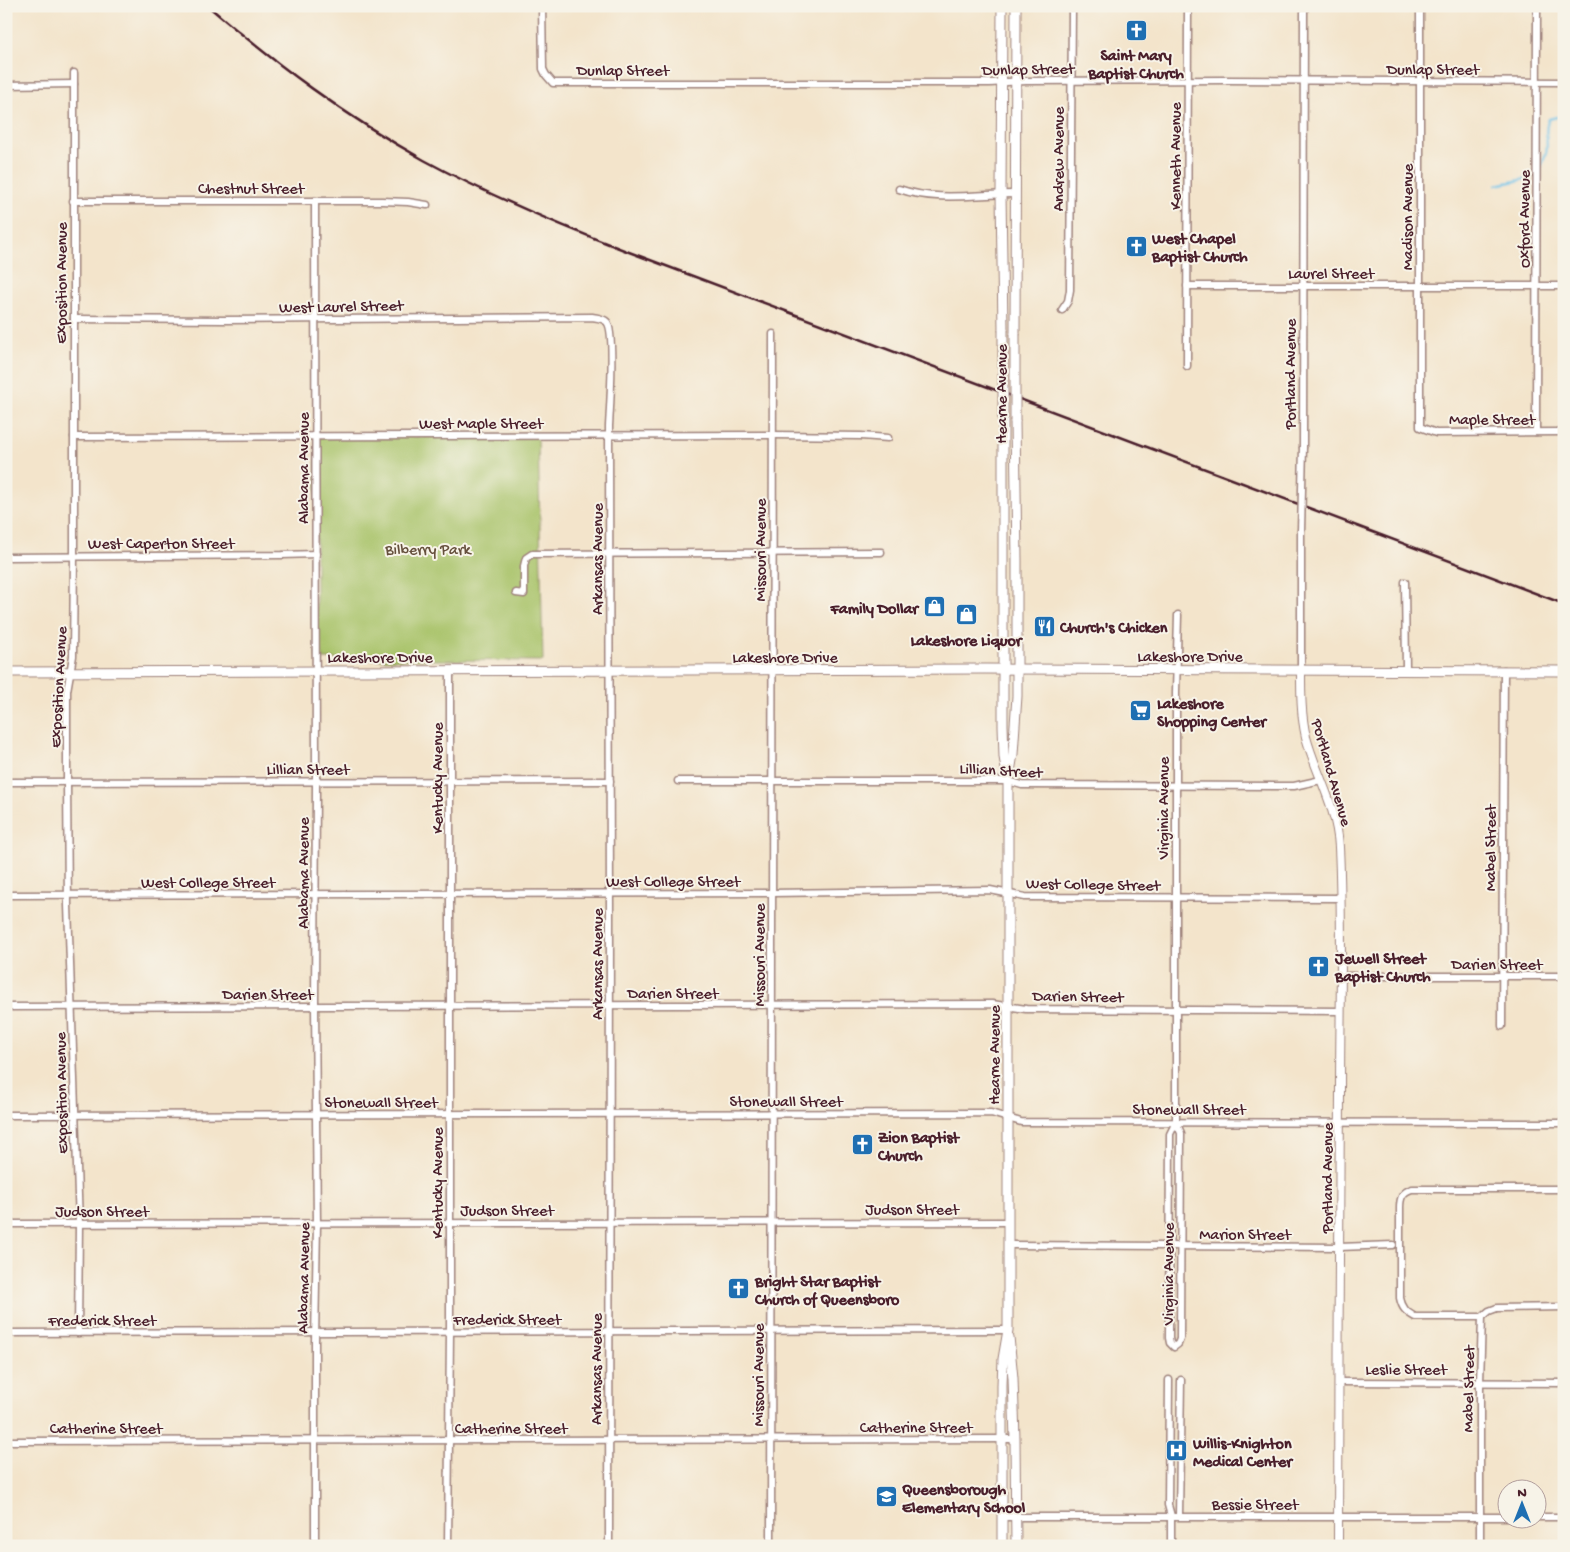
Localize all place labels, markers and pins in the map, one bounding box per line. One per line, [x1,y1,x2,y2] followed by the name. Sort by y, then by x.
[1124,18,1148,42] church icon: Saint Mary Baptist Church
[1087,48,1184,85] place label: Saint Mary Baptist Church
[1151,231,1248,268] place label: West Chapel Baptist Church
[1124,234,1148,258] church icon: West Chapel Baptist Church
[922,595,946,619] shop icon: Family Dollar
[830,601,920,620] place label: Family Dollar
[954,603,978,627] shop icon: Lakeshore Liquor
[1032,614,1056,638] restaurant icon: Church's Chicken
[1059,620,1168,639] place label: Church's Chicken
[910,633,1024,652] place label: Lakeshore Liquor
[1157,696,1268,733] place label: Lakeshore Shopping Center
[1129,699,1153,723] supermarket icon: Lakeshore Shopping Center
[1334,951,1431,988] place label: Jewell Street Baptist Church
[1307,954,1331,978] church icon: Jewell Street Baptist Church
[877,1130,960,1167] place label: Zion Baptist Church
[850,1133,874,1157] church icon: Zion Baptist Church
[754,1274,900,1311] place label: Bright Star Baptist Church of Queensboro
[727,1277,751,1301] church icon: Bright Star Baptist Church of Queensboro
[1192,1436,1294,1473] place label: Willis-Knighton Medical Center
[1165,1439,1189,1463] hospital icon: Willis-Knighton Medical Center
[902,1482,1026,1519] place label: Queensborough Elementary School
[874,1485,898,1509] school or university icon: Queensborough Elementary School

